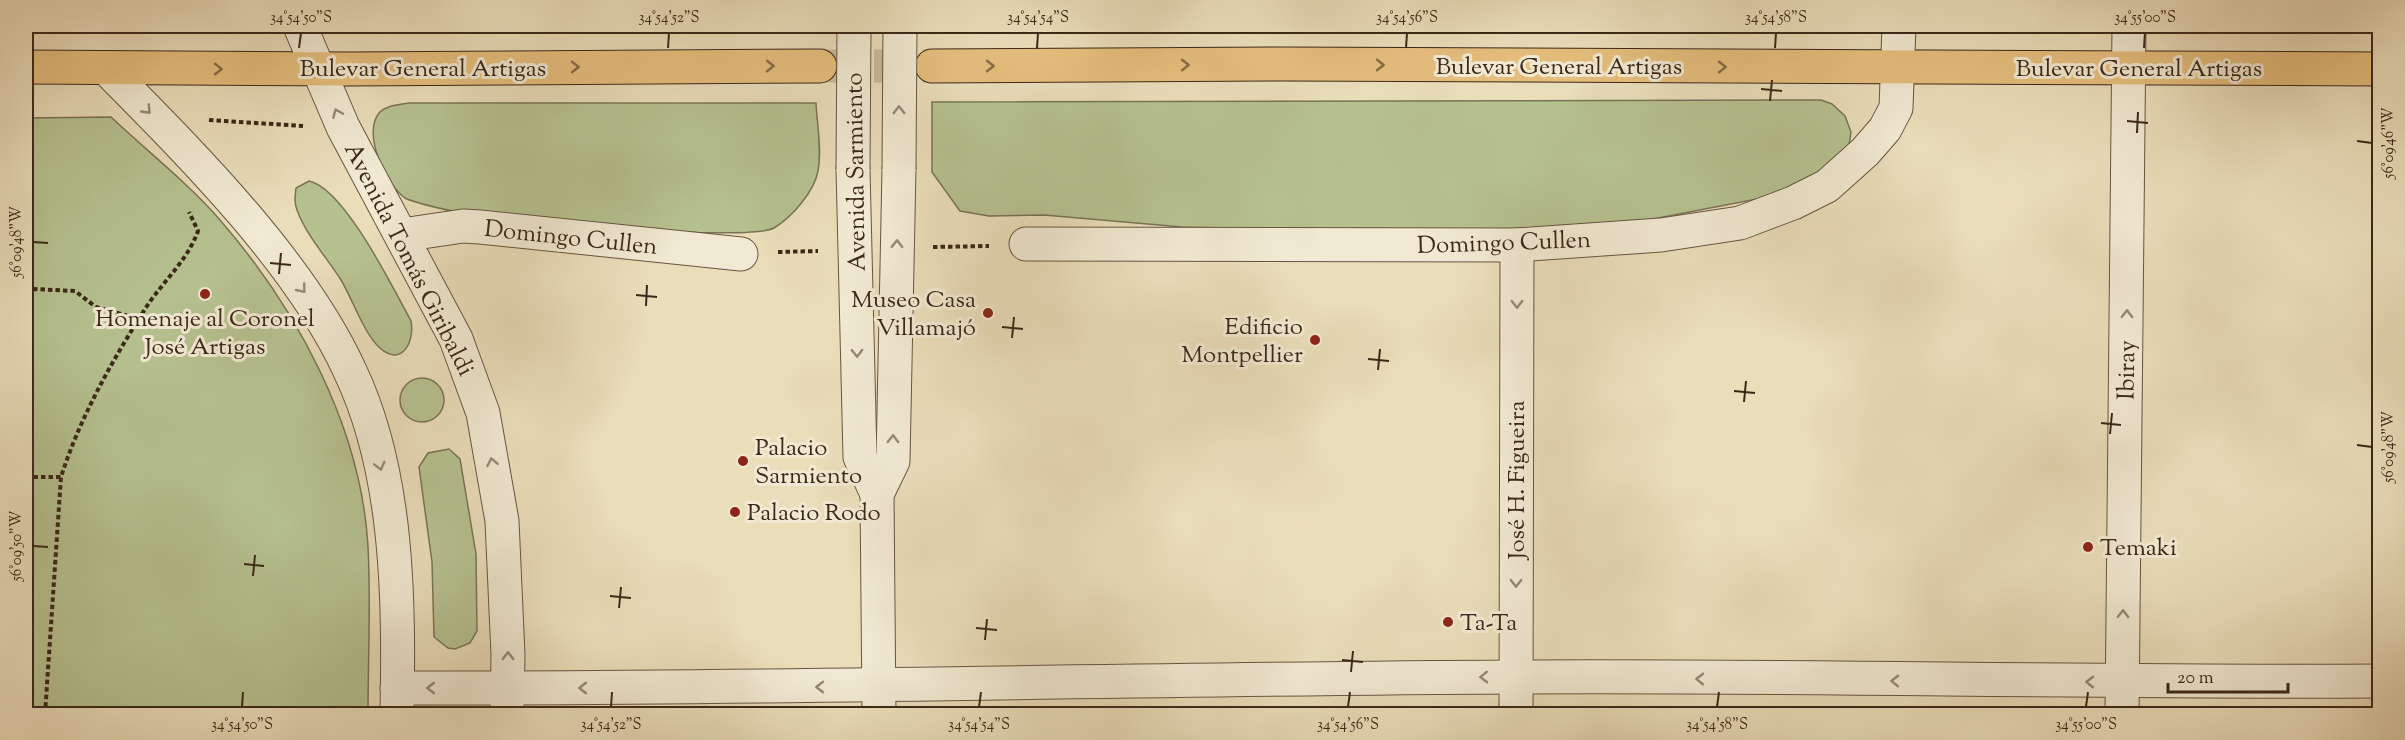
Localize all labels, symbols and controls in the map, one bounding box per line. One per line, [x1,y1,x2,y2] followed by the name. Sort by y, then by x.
[270,8,332,29] text: 34°54'50"S
[638,8,700,29] text: 34°54'52"S
[1007,8,1069,29] text: 34°54'54"S
[1376,8,1438,29] text: 34°54'56"S
[1745,8,1807,29] text: 34°54'58"S
[2114,8,2176,29] text: 34°55'00"S
[1436,51,1682,85] street label: Bulevar General Artigas
[300,53,546,87] street label: Bulevar General Artigas
[2016,53,2262,87] street label: Bulevar General Artigas
[1181,59,1190,71] one-way arrow
[1376,59,1385,71] one-way arrow
[766,60,775,72] one-way arrow
[986,60,995,72] one-way arrow
[571,61,580,74] one-way arrow
[1718,61,1727,73] one-way arrow
[213,63,222,75] one-way arrow
[838,72,876,272] street label: Avenida Sarmiento
[140,103,151,114] one-way arrow
[893,106,905,115] one-way arrow
[2379,107,2400,180] text: 56°09'46"W
[332,109,344,120] one-way arrow
[334,137,482,383] street label: Avenida Tomás Giribaldi
[7,206,28,279] text: 56°09'48"W
[483,213,659,265] street label: Domingo Cullen
[1417,224,1592,264] street label: Domingo Cullen
[891,240,904,249] one-way arrow
[295,282,306,293] one-way arrow
[851,284,976,346] place label: Museo Casa Villamajó
[198,287,212,301] marker: Homenaje al Coronel José Artigas
[1510,299,1523,308] one-way arrow
[95,303,315,365] place label: Homenaje al Coronel José Artigas
[981,306,995,320] marker: Museo Casa Villamajó
[2121,310,2133,319] one-way arrow
[1181,311,1303,373] place label: Edificio Montpellier
[1308,333,1322,347] marker: Edificio Montpellier
[2110,340,2146,400] street label: Ibiray
[851,349,864,358] one-way arrow
[1501,400,1535,562] street label: José H. Figueira
[2379,411,2400,484] text: 56°09'48"W
[755,432,862,494] place label: Palacio Sarmiento
[887,434,899,443] one-way arrow
[736,454,750,468] marker: Palacio Sarmiento
[486,457,499,467] one-way arrow
[372,461,385,471] one-way arrow
[747,497,881,531] place label: Palacio Rodo
[728,505,742,519] marker: Palacio Rodo
[7,510,28,582] text: 56°09'50"W
[2100,532,2177,566] place label: Temaki
[2081,540,2095,554] marker: Temaki
[1510,578,1522,587] one-way arrow
[1460,607,1517,641] place label: Ta-Ta
[2117,610,2129,619] one-way arrow
[1441,615,1455,629] marker: Ta-Ta
[502,652,514,661] one-way arrow
[2168,656,2288,694] scale bar
[2177,666,2214,692] text: 20 m
[1480,671,1489,683] one-way arrow
[1696,673,1705,685] one-way arrow
[1891,674,1900,687] one-way arrow
[2086,676,2095,689] one-way arrow
[815,680,824,693] one-way arrow
[427,682,436,694] one-way arrow
[578,682,587,694] one-way arrow
[211,715,273,736] text: 34°54'50"S
[580,715,642,736] text: 34°54'52"S
[948,715,1010,736] text: 34°54'54"S
[1317,715,1379,736] text: 34°54'56"S
[1686,715,1748,736] text: 34°54'58"S
[2055,715,2117,736] text: 34°55'00"S

